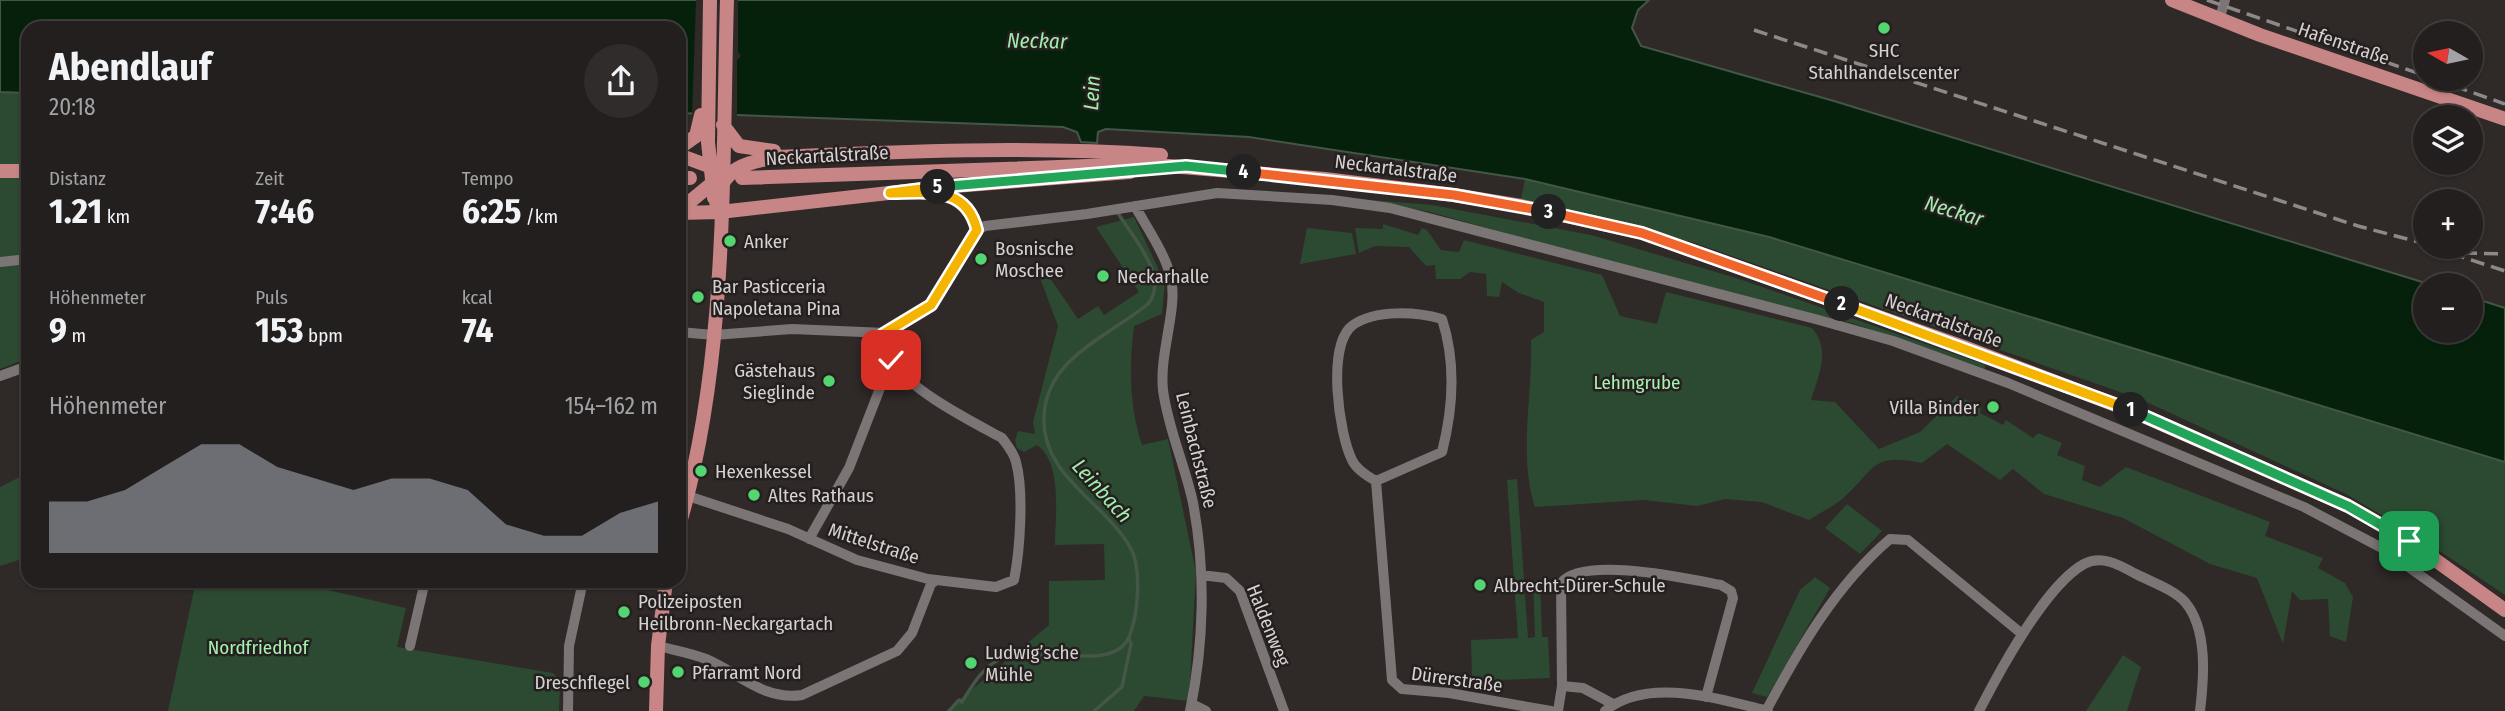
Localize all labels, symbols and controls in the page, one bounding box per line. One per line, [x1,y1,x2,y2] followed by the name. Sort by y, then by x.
[2295,17,2393,70] street label: Hafenstraße
[1876,20,1892,36] marker: SHC Stahlhandelscenter
[2413,21,2483,91] north arrow
[2413,21,2483,343] map controls
[1007,27,1068,55] water label: Neckar
[1809,39,1960,84] place label: SHC Stahlhandelscenter
[49,44,211,90] text: Abendlauf
[584,44,658,118] button: share
[1078,75,1106,111] water label: Lein
[49,93,96,121] text: 20:18
[2413,105,2483,175] button: layers
[765,141,889,170] street label: Neckartalstraße
[1333,150,1458,187] street label: Neckartalstraße
[1226,154,1262,190] pin: 4
[1239,160,1248,183] text: 4
[49,167,106,190] text: Distanz
[255,167,284,190] text: Zeit
[462,167,514,190] text: Tempo
[920,170,956,204] pin: 5
[933,175,942,198] text: 5
[2413,189,2483,259] button: +
[49,190,102,232] text: 1.21
[255,190,314,232] text: 7:46
[462,190,521,232] text: 6:25
[1921,190,1987,232] water label: Neckar
[1532,194,1566,230] pin: 3
[1544,200,1553,223] text: 3
[102,205,130,228] text: km
[521,205,558,228] text: /km
[744,230,789,253] place label: Anker
[722,233,738,249] marker: Anker
[995,237,1074,282] place label: Bosnische Moschee
[973,251,989,267] marker: Bosnische Moschee
[1117,265,1209,288] place label: Neckarhalle
[1095,268,1111,284] marker: Neckarhalle
[2413,273,2483,343] button: −
[712,275,840,320] place label: Bar Pasticceria Napoletana Pina
[49,286,146,309] text: Höhenmeter
[255,286,288,309] text: Puls
[462,286,492,309] text: kcal
[1825,286,1860,322] pin: 2
[690,289,706,305] marker: Bar Pasticceria Napoletana Pina
[1882,289,2006,352] street label: Neckartalstraße
[1837,292,1846,315] text: 2
[49,309,67,351] text: 9
[255,309,304,351] text: 153
[462,309,493,351] text: 74
[67,324,86,347] text: m
[304,324,343,347] text: bpm
[861,330,921,390] pin
[872,341,910,379] icon: check
[734,359,815,404] place label: Gästehaus Sieglinde
[1593,371,1681,394] park label: Lehmgrube
[821,373,837,389] marker: Gästehaus Sieglinde
[1171,390,1222,511] street label: Leinbachstraße
[49,392,166,420] text: Höhenmeter
[565,392,658,420] text: 154–162 m
[2114,392,2148,428] pin: 1
[1889,396,1979,419] place label: Villa Binder
[2126,398,2135,421] text: 1
[1985,399,2001,415] marker: Villa Binder
[1067,454,1137,528] water label: Leinbach
[715,460,812,483] place label: Hexenkessel
[693,463,709,479] marker: Hexenkessel
[768,484,874,507] place label: Altes Rathaus
[746,487,762,503] marker: Altes Rathaus
[2379,511,2439,571] pin
[826,518,922,569] street label: Mittelstraße
[2390,522,2428,560] icon: arrive
[1494,574,1666,597] place label: Albrecht-Dürer-Schule
[1472,577,1488,593] marker: Albrecht-Dürer-Schule
[1242,581,1295,669] street label: Haldenweg
[638,590,833,635] place label: Polizeiposten Heilbronn-Neckargartach
[616,604,632,620] marker: Polizeiposten Heilbronn-Neckargartach
[208,636,309,659] park label: Nordfriedhof
[985,641,1079,686] place label: Ludwig’sche Mühle
[963,655,979,671] marker: Ludwig’sche Mühle
[692,661,802,684] place label: Pfarramt Nord
[1410,662,1504,697] street label: Dürerstraße
[670,664,686,680] marker: Pfarramt Nord
[535,671,630,694] place label: Dreschflegel
[636,674,652,690] marker: Dreschflegel

